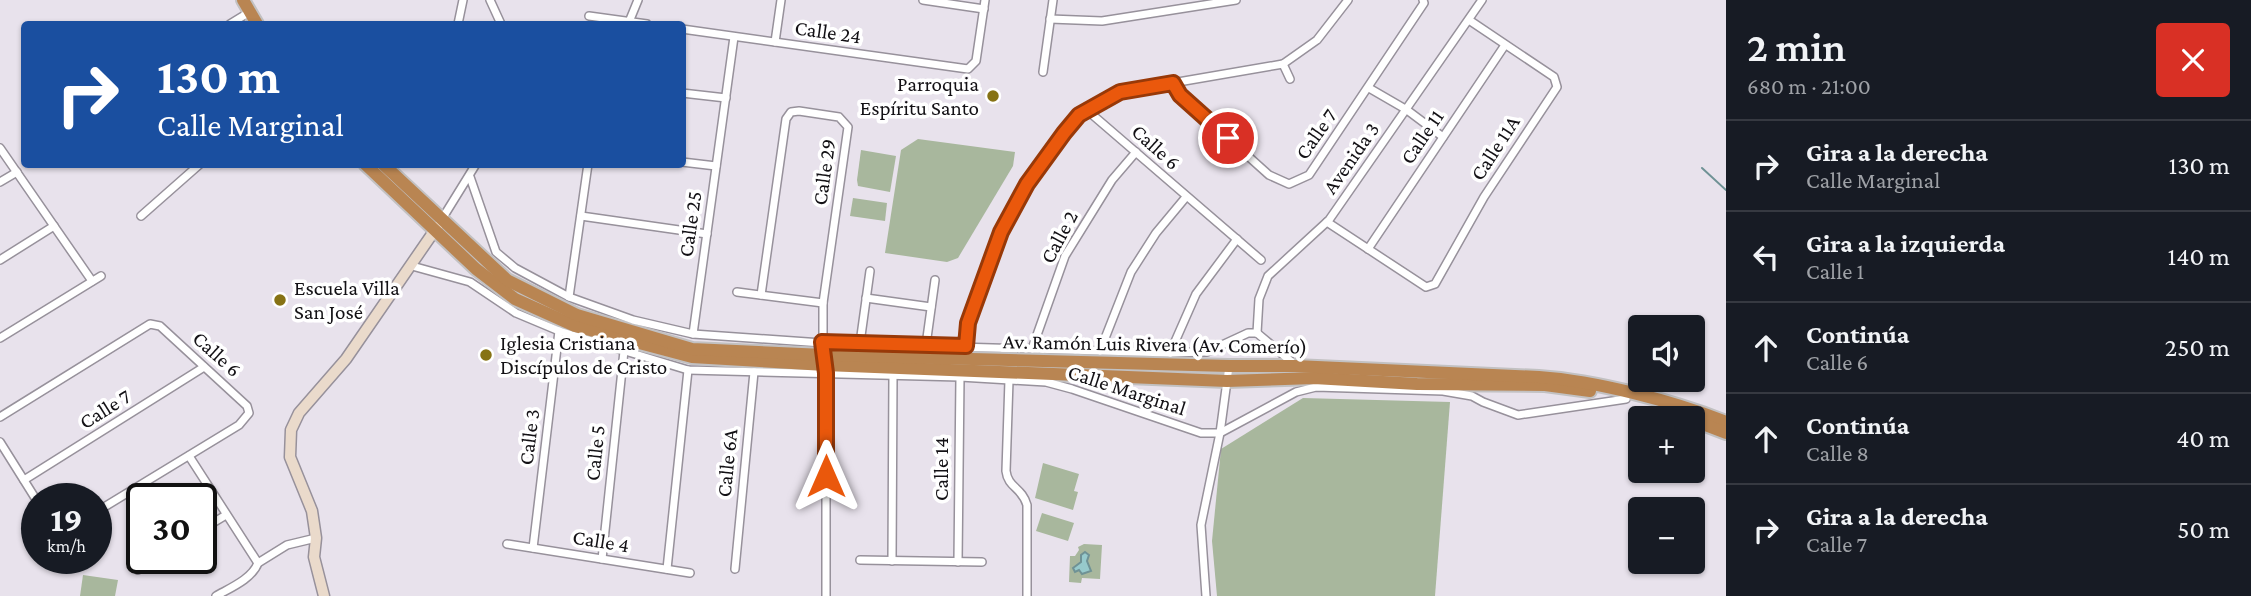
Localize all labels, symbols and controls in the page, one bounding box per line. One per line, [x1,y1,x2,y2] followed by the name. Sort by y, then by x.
[793,15,863,49] street label: Calle 24
[1747,23,1846,70] text: 2 min
[2156,23,2230,97] button: close
[42,49,133,140] icon: right
[157,49,280,104] text: 130 m
[860,72,979,120] place label: Parroquia Espíritu Santo
[1747,73,1871,99] text: 680 m · 21:00
[985,88,1001,104] marker: Parroquia Espíritu Santo
[1290,104,1342,164] street label: Calle 7
[1395,105,1449,169] street label: Calle 11
[157,107,344,143] text: Calle Marginal
[1198,108,1258,168] pin
[1465,111,1525,185] street label: Calle 11A
[1318,118,1384,198] street label: Avenida 3
[1127,119,1185,175] street label: Calle 6
[1209,119,1247,157] icon: arrive
[807,137,841,207] street label: Calle 29
[1806,138,1988,167] text: Gira a la derecha
[1747,147,1785,185] icon: right
[2169,151,2230,180] text: 130 m
[1806,167,1940,193] text: Calle Marginal
[674,190,706,258] street label: Calle 25
[1035,207,1083,267] street label: Calle 2
[1806,229,2005,258] text: Gira a la izquierda
[1747,238,1785,276] icon: left
[2168,242,2230,271] text: 140 m
[1806,258,1864,284] text: Calle 1
[294,276,400,324] place label: Escuela Villa San José
[272,292,288,308] marker: Escuela Villa San José
[1628,315,1705,574] map controls
[1628,315,1705,392] button: sound
[1806,320,1909,349] text: Continúa
[188,326,246,382] street label: Calle 6
[1003,329,1307,359] street label: Av. Ramón Luis Rivera (Av. Comerío)
[1747,329,1785,367] icon: ahead
[500,331,667,379] place label: Iglesia Cristiana Discípulos de Cristo
[2165,333,2230,362] text: 250 m
[478,347,494,363] marker: Iglesia Cristiana Discípulos de Cristo
[1806,349,1868,375] text: Calle 6
[1065,360,1189,420] street label: Calle Marginal
[75,384,135,434] street label: Calle 7
[1628,406,1705,483] button: +
[514,408,544,466] street label: Calle 3
[1806,411,1909,440] text: Continúa
[1747,420,1785,458] icon: ahead
[580,424,610,482] street label: Calle 5
[2176,424,2230,453] text: 40 m
[711,428,743,498] street label: Calle 6A
[929,437,953,501] street label: Calle 14
[789,439,863,513] position arrow
[1806,440,1869,466] text: Calle 8
[126,483,217,574] speed limit sign: 30
[1628,497,1705,574] button: −
[50,500,83,539] text: 19
[1806,502,1988,531] text: Gira a la derecha
[1747,511,1785,549] icon: right
[2177,515,2230,544] text: 50 m
[571,525,631,557] street label: Calle 4
[1806,531,1867,557] text: Calle 7
[47,536,86,556] text: km/h

